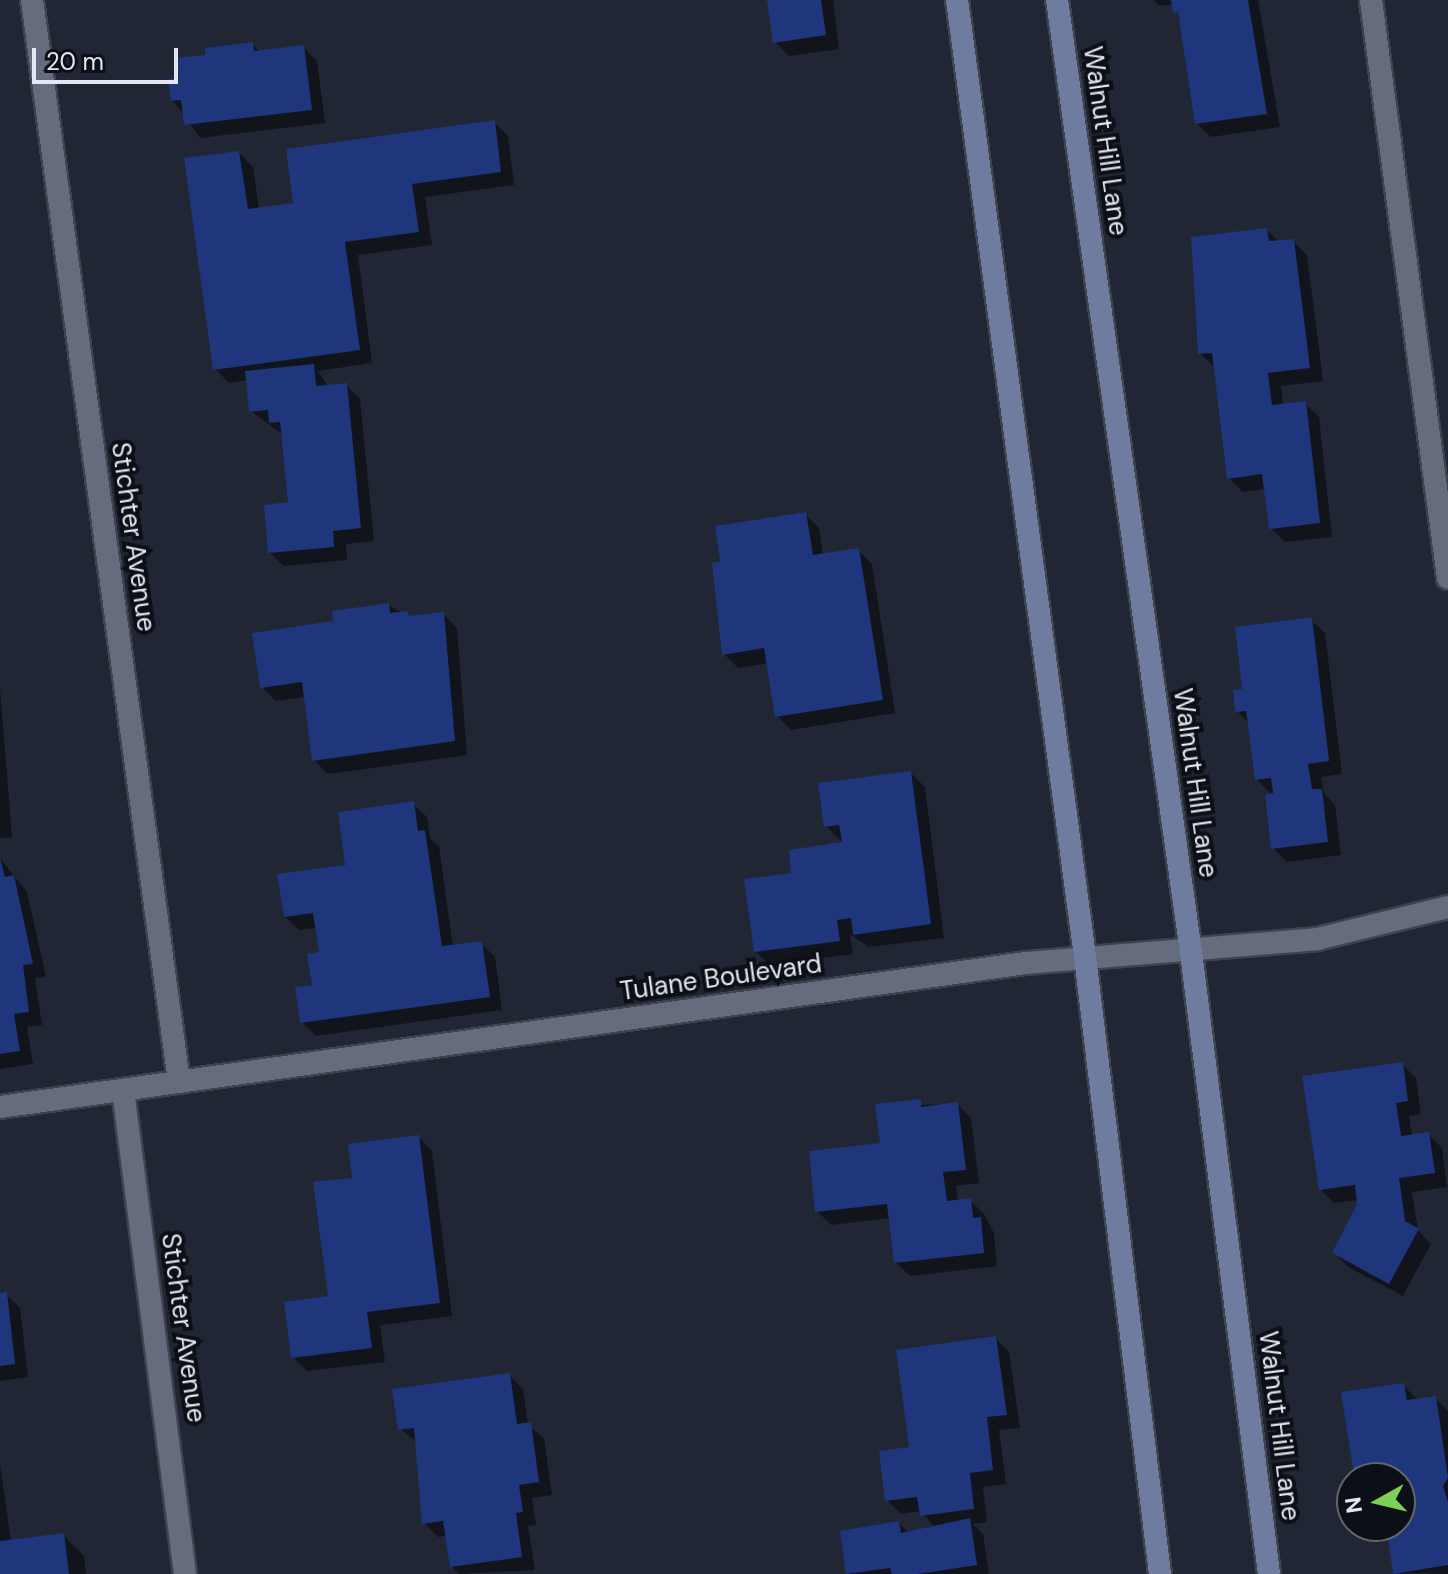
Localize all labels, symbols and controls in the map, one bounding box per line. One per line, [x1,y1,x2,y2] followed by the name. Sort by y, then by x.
[36,32,182,82] scale bar
[1076,44,1134,238] street label: Walnut Hill Lane
[46,46,104,77] text: 20 m
[104,440,162,634] street label: Stichter Avenue
[1166,686,1224,880] street label: Walnut Hill Lane
[618,948,824,1008] street label: Tulane Boulevard
[154,1231,212,1425] street label: Stichter Avenue
[1252,1329,1306,1523] street label: Walnut Hill Lane
[1336,1462,1416,1542] north arrow
[1338,1495,1369,1515] text: N

